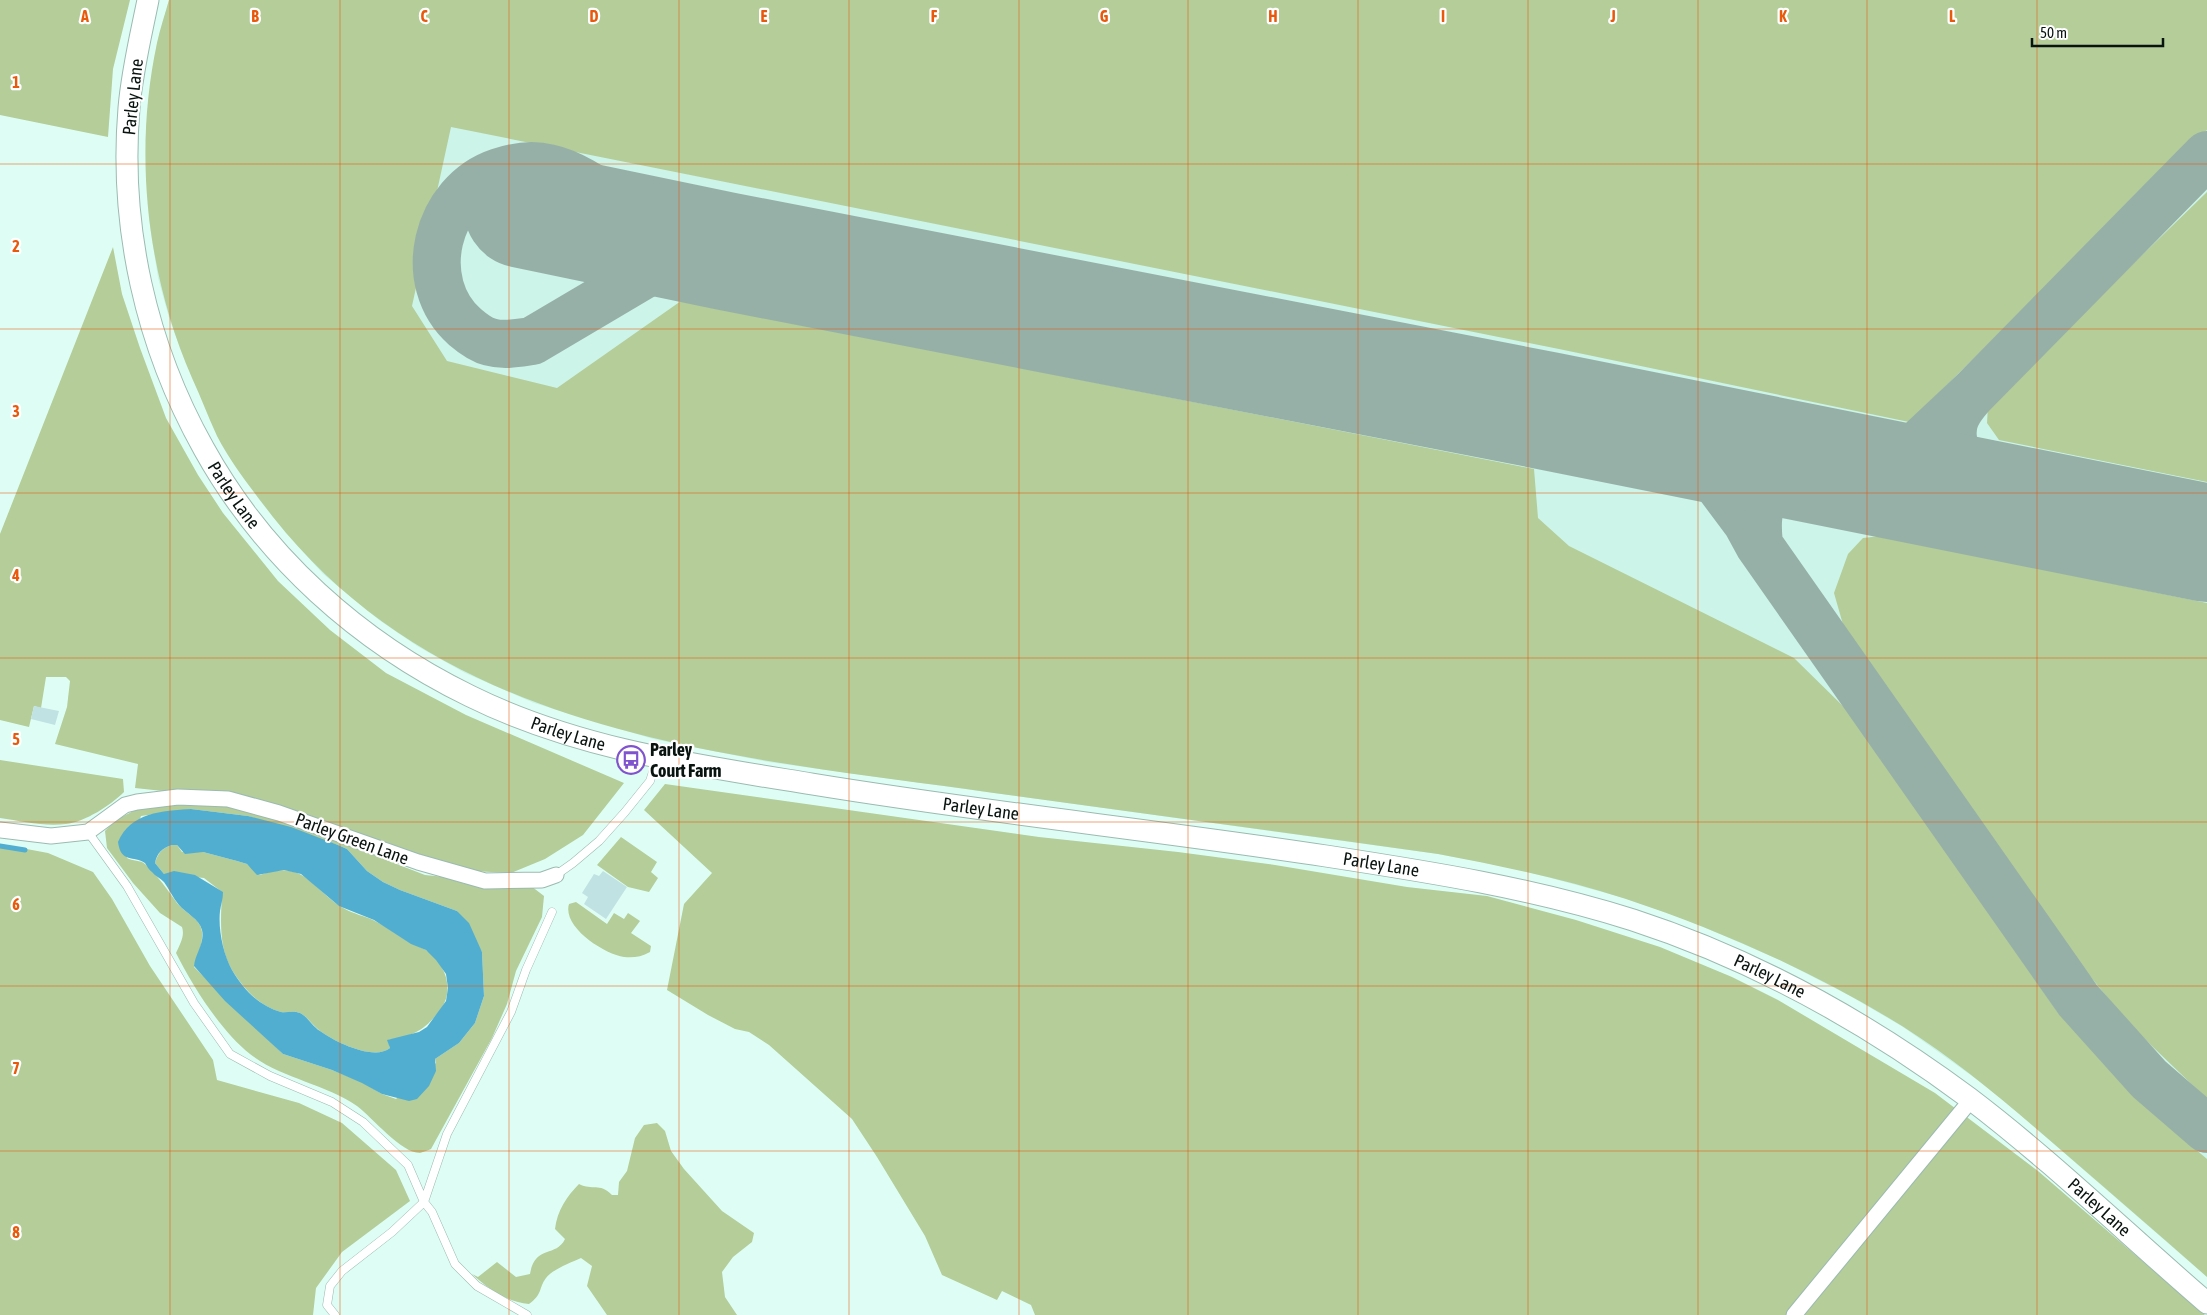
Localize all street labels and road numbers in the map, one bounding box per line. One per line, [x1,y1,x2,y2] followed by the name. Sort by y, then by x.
[118,58,147,136] street label: Parley Lane
[204,458,265,533] street label: Parley Lane
[528,712,608,755] street label: Parley Lane
[941,793,1020,824] street label: Parley Lane
[293,808,412,869] street label: Parley Green Lane
[1342,848,1421,881] street label: Parley Lane
[1731,949,1809,1002] street label: Parley Lane
[2064,1173,2135,1240] street label: Parley Lane

